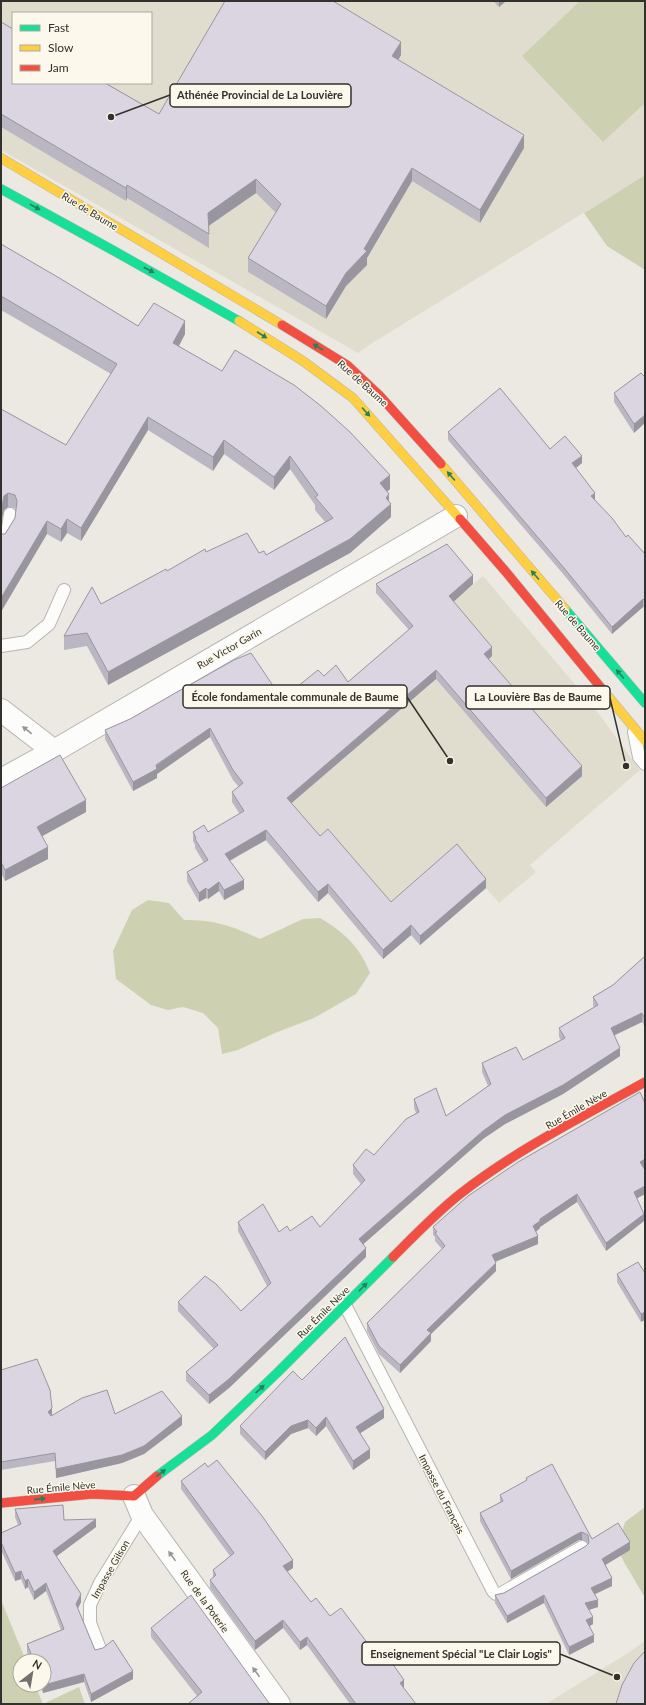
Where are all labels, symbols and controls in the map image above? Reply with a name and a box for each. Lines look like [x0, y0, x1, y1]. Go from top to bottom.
legend [12, 12, 152, 84]
text: Fast [48, 20, 70, 35]
text: Slow [48, 40, 74, 55]
text: Jam [48, 60, 69, 75]
callout: Athénée Provincial de La Louvière [170, 84, 351, 107]
text: Athénée Provincial de La Louvière [176, 88, 343, 101]
street label: Rue de Baume [60, 190, 120, 232]
one-way arrow [29, 204, 41, 211]
one-way arrow [143, 267, 155, 273]
one-way arrow [256, 331, 267, 339]
one-way arrow [313, 343, 323, 351]
street label: Rue de Baume [335, 357, 391, 409]
one-way arrow [361, 407, 370, 416]
one-way arrow [446, 471, 456, 481]
one-way arrow [530, 570, 539, 581]
street label: Rue de Baume [553, 597, 603, 653]
street label: Rue Victor Garin [195, 625, 263, 671]
one-way arrow [615, 668, 624, 679]
callout: École fondamentale communale de Baume [183, 685, 407, 708]
callout: La Louvière Bas de Baume [466, 686, 610, 709]
text: École fondamentale communale de Baume [191, 690, 399, 703]
text: La Louvière Bas de Baume [474, 690, 602, 703]
one-way arrow [22, 726, 33, 735]
street label: Rue Émile Nève [543, 1087, 609, 1131]
street label: Rue Émile Nève [294, 1283, 352, 1341]
one-way arrow [358, 1283, 367, 1292]
one-way arrow [255, 1384, 265, 1394]
street label: Impasse du Français [417, 1452, 467, 1536]
one-way arrow [156, 1469, 166, 1477]
street label: Rue Émile Nève [26, 1478, 96, 1496]
one-way arrow [34, 1496, 46, 1503]
street label: Impasse Gilson [88, 1538, 132, 1600]
one-way arrow [168, 1551, 176, 1561]
street label: Rue de la Poterie [178, 1567, 232, 1635]
callout: Enseignement Spécial "Le Clair Logis" [362, 1642, 560, 1665]
text: Enseignement Spécial "Le Clair Logis" [370, 1647, 552, 1660]
north arrow [12, 1653, 52, 1693]
text: N [30, 1656, 44, 1672]
one-way arrow [252, 1667, 261, 1678]

